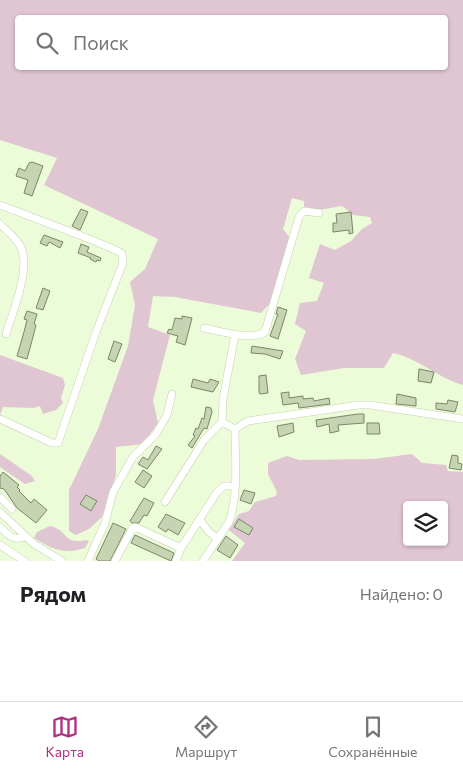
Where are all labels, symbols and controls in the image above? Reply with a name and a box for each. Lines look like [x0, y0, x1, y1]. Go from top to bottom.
search box [15, 15, 448, 70]
icon: search [33, 29, 61, 57]
text: Поиск [73, 31, 129, 54]
map controls [403, 501, 448, 546]
button: layers [403, 501, 448, 546]
text: Рядом [20, 581, 86, 606]
text: Найдено: 0 [360, 584, 443, 603]
tab: Карта [45, 713, 84, 760]
tab: Маршрут [175, 713, 237, 760]
tab: Сохранённые [328, 713, 418, 760]

